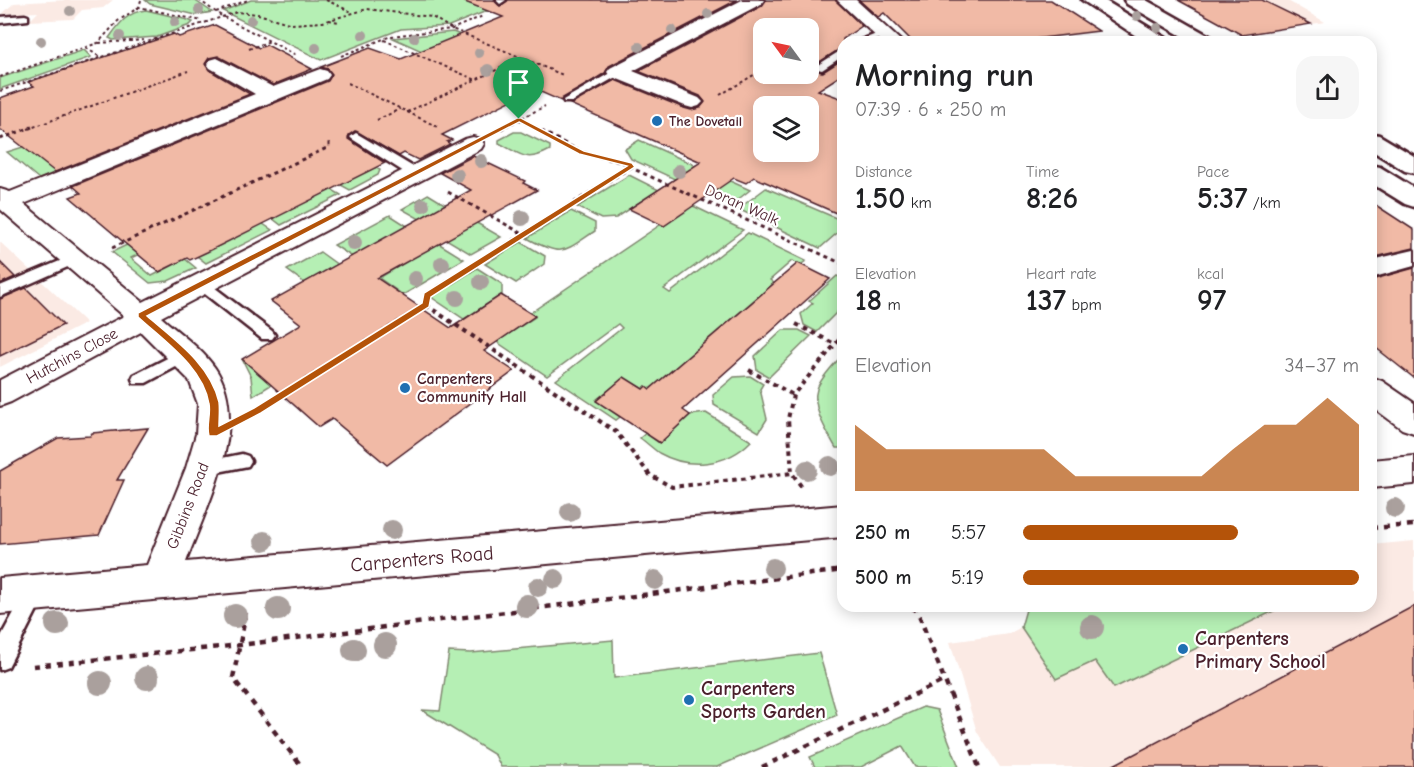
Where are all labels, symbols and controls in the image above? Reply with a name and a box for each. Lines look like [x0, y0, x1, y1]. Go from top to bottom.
north arrow [753, 18, 819, 84]
map controls [753, 18, 819, 162]
text: Morning run [855, 56, 1034, 94]
button: share [1296, 56, 1359, 119]
pin [493, 57, 544, 119]
icon: arrive [502, 66, 535, 99]
button: layers [753, 96, 819, 162]
text: 07:39 · 6 × 250 m [855, 98, 1006, 121]
place label: The Dovetail [669, 113, 742, 130]
marker: The Dovetail [650, 114, 664, 128]
text: Distance [855, 163, 912, 181]
text: Time [1026, 163, 1059, 181]
text: Pace [1197, 163, 1229, 181]
street label: Doran Walk [702, 181, 782, 229]
text: 1.50 [855, 181, 905, 216]
text: 8:26 [1026, 181, 1078, 216]
text: 5:37 [1197, 181, 1247, 216]
text: km [905, 194, 932, 212]
text: /km [1247, 194, 1281, 212]
text: Elevation [855, 265, 916, 283]
text: Heart rate [1026, 265, 1097, 283]
text: kcal [1197, 265, 1224, 283]
text: 18 [855, 283, 882, 318]
text: 137 [1026, 283, 1066, 318]
text: 97 [1197, 283, 1226, 318]
text: m [882, 296, 901, 314]
text: bpm [1066, 296, 1102, 314]
street label: Hutchins Close [23, 324, 121, 388]
text: Elevation [855, 354, 932, 377]
text: 34–37 m [1284, 354, 1359, 377]
place label: Carpenters Community Hall [417, 370, 527, 406]
marker: Carpenters Community Hall [398, 381, 412, 395]
street label: Gibbins Road [163, 460, 213, 552]
text: 250 m [855, 521, 910, 544]
text: 5:57 [951, 521, 986, 544]
street label: Carpenters Road [350, 541, 494, 577]
text: 500 m [855, 566, 912, 589]
text: 5:19 [951, 566, 984, 589]
place label: Carpenters Primary School [1195, 627, 1326, 673]
marker: Carpenters Primary School [1176, 642, 1190, 656]
place label: Carpenters Sports Garden [701, 677, 826, 723]
marker: Carpenters Sports Garden [682, 693, 696, 707]

